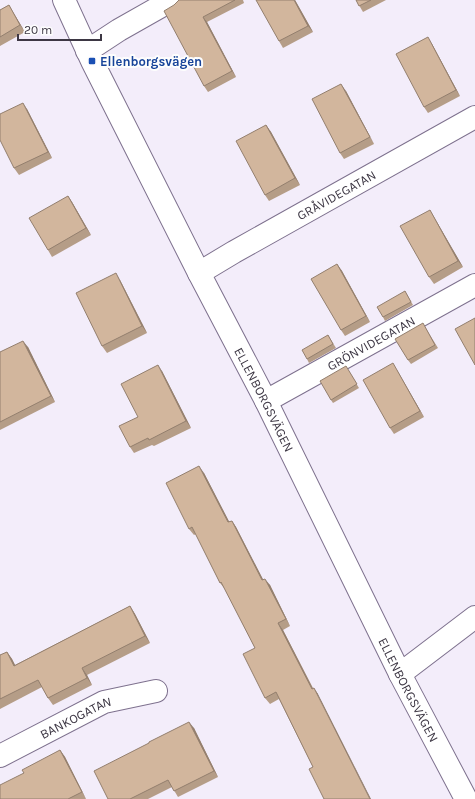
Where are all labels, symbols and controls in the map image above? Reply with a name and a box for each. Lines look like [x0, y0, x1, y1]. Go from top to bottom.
scale bar [18, 16, 101, 42]
text: 20 m [24, 23, 52, 37]
place label: Ellenborgsvägen [100, 54, 202, 69]
marker: Ellenborgsvägen [87, 56, 97, 66]
street label: GRÅVIDEGATAN [294, 167, 378, 223]
street label: GRÖNVIDEGATAN [324, 312, 417, 373]
street label: ELLENBORGSVÄGEN [232, 345, 297, 454]
street label: ELLENBORGSVÄGEN [376, 635, 442, 744]
street label: BANKOGATAN [37, 693, 112, 742]

